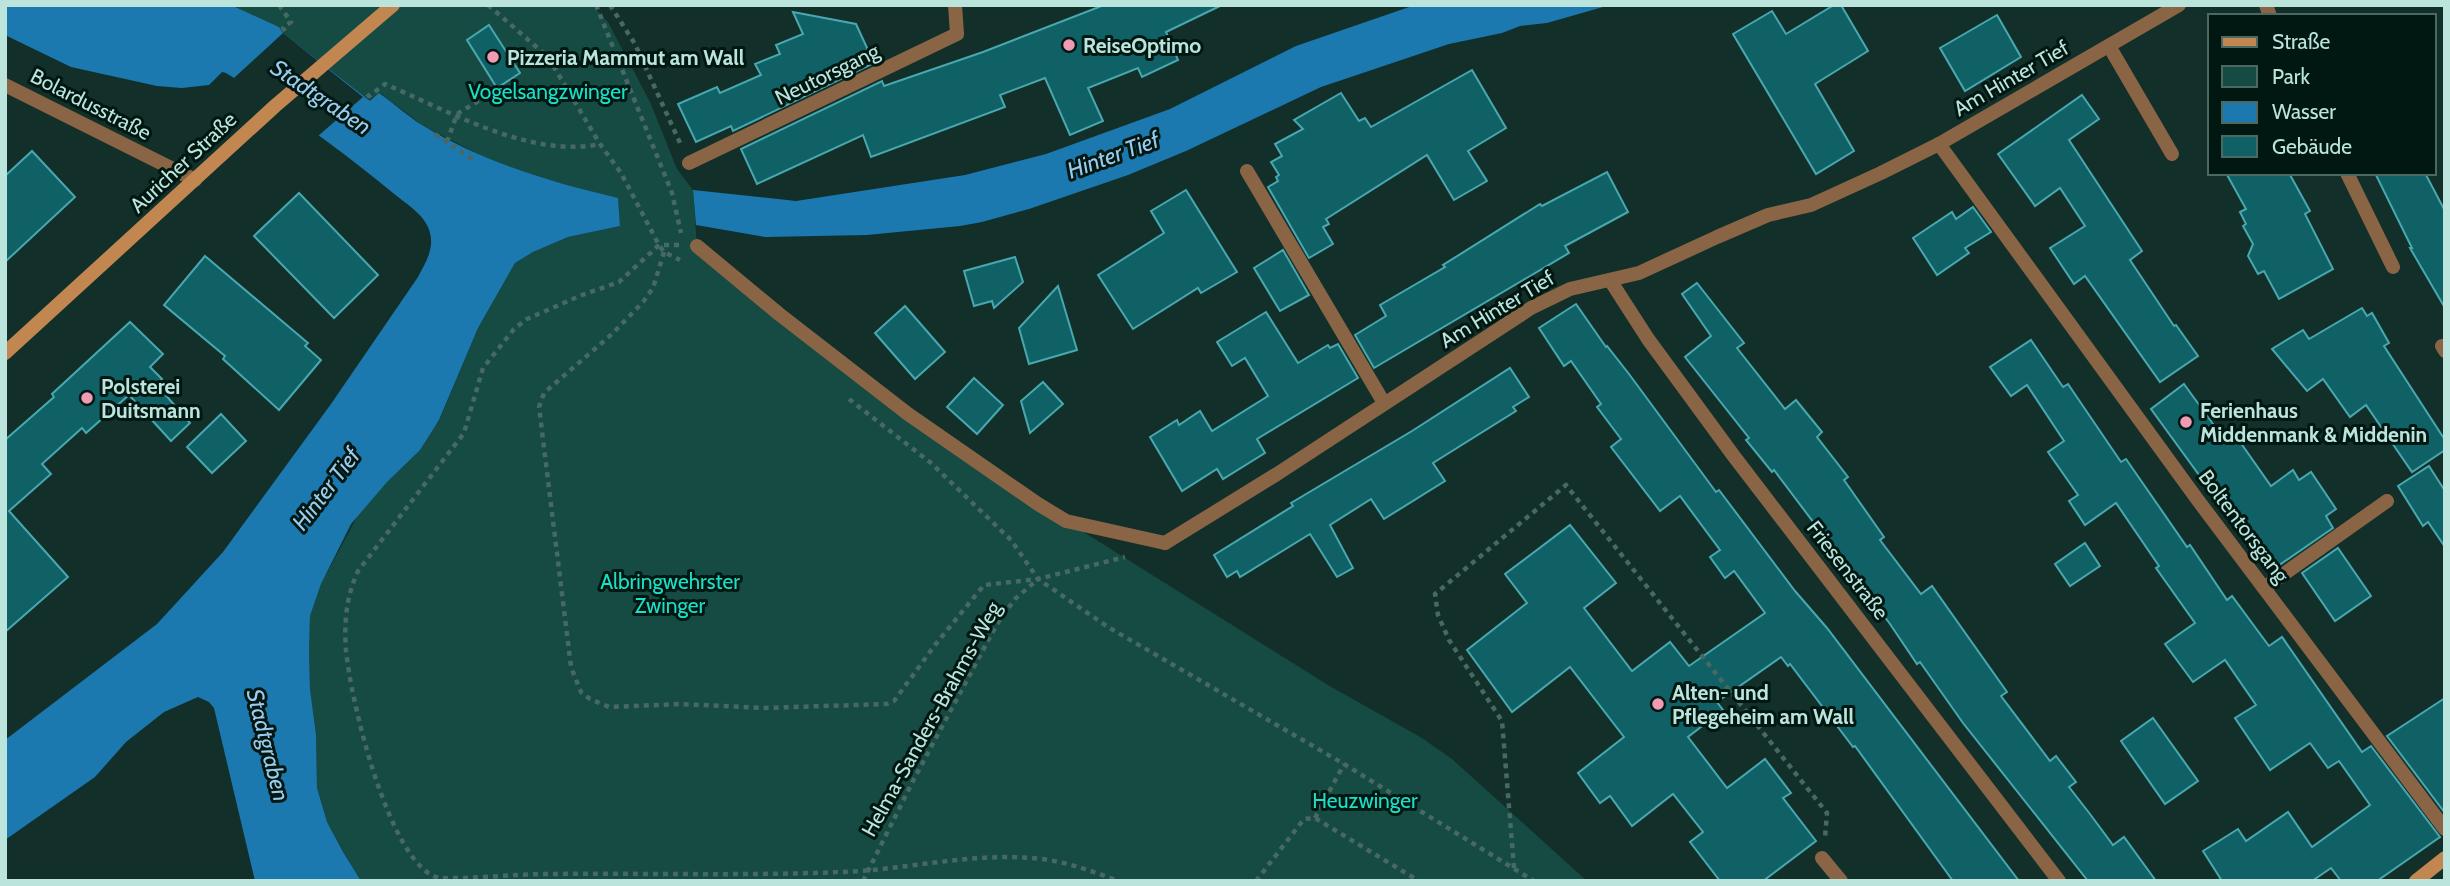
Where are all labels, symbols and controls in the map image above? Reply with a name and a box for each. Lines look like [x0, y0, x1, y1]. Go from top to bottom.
legend [2208, 14, 2436, 175]
text: Straße [2272, 29, 2331, 54]
place label: ReiseOptimo [1083, 33, 1201, 58]
street label: Am Hinter Tief [1949, 35, 2073, 121]
marker: ReiseOptimo [1061, 37, 1077, 53]
street label: Neutorsgang [771, 38, 884, 110]
place label: Pizzeria Mammut am Wall [507, 45, 745, 70]
marker: Pizzeria Mammut am Wall [485, 49, 501, 65]
water label: Stadtgraben [266, 53, 376, 141]
street label: Bolardusstraße [27, 63, 156, 145]
text: Park [2272, 64, 2310, 89]
park label: Vogelsangzwinger [468, 79, 628, 104]
text: Wasser [2272, 99, 2336, 124]
street label: Auricher Straße [125, 106, 241, 218]
water label: Hinter Tief [1063, 125, 1165, 185]
text: Gebäude [2272, 134, 2352, 159]
street label: Am Hinter Tief [1435, 265, 1559, 353]
place label: Polsterei Duitsmann [101, 374, 201, 423]
marker: Polsterei Duitsmann [79, 390, 95, 406]
place label: Ferienhaus Middenmank & Middenin [2200, 398, 2427, 447]
marker: Ferienhaus Middenmank & Middenin [2178, 414, 2194, 430]
water label: Hinter Tief [286, 441, 367, 536]
street label: Boltentorsgang [2193, 465, 2295, 588]
street label: Friesenstraße [1802, 516, 1894, 624]
park label: Albringwehrster Zwinger [600, 569, 740, 618]
street label: Helma-Sanders-Brahms-Weg [856, 597, 1006, 841]
place label: Alten- und Pflegeheim am Wall [1672, 680, 1854, 729]
water label: Stadtgraben [241, 686, 295, 804]
marker: Alten- und Pflegeheim am Wall [1650, 696, 1666, 712]
park label: Heuzwinger [1312, 788, 1418, 813]

